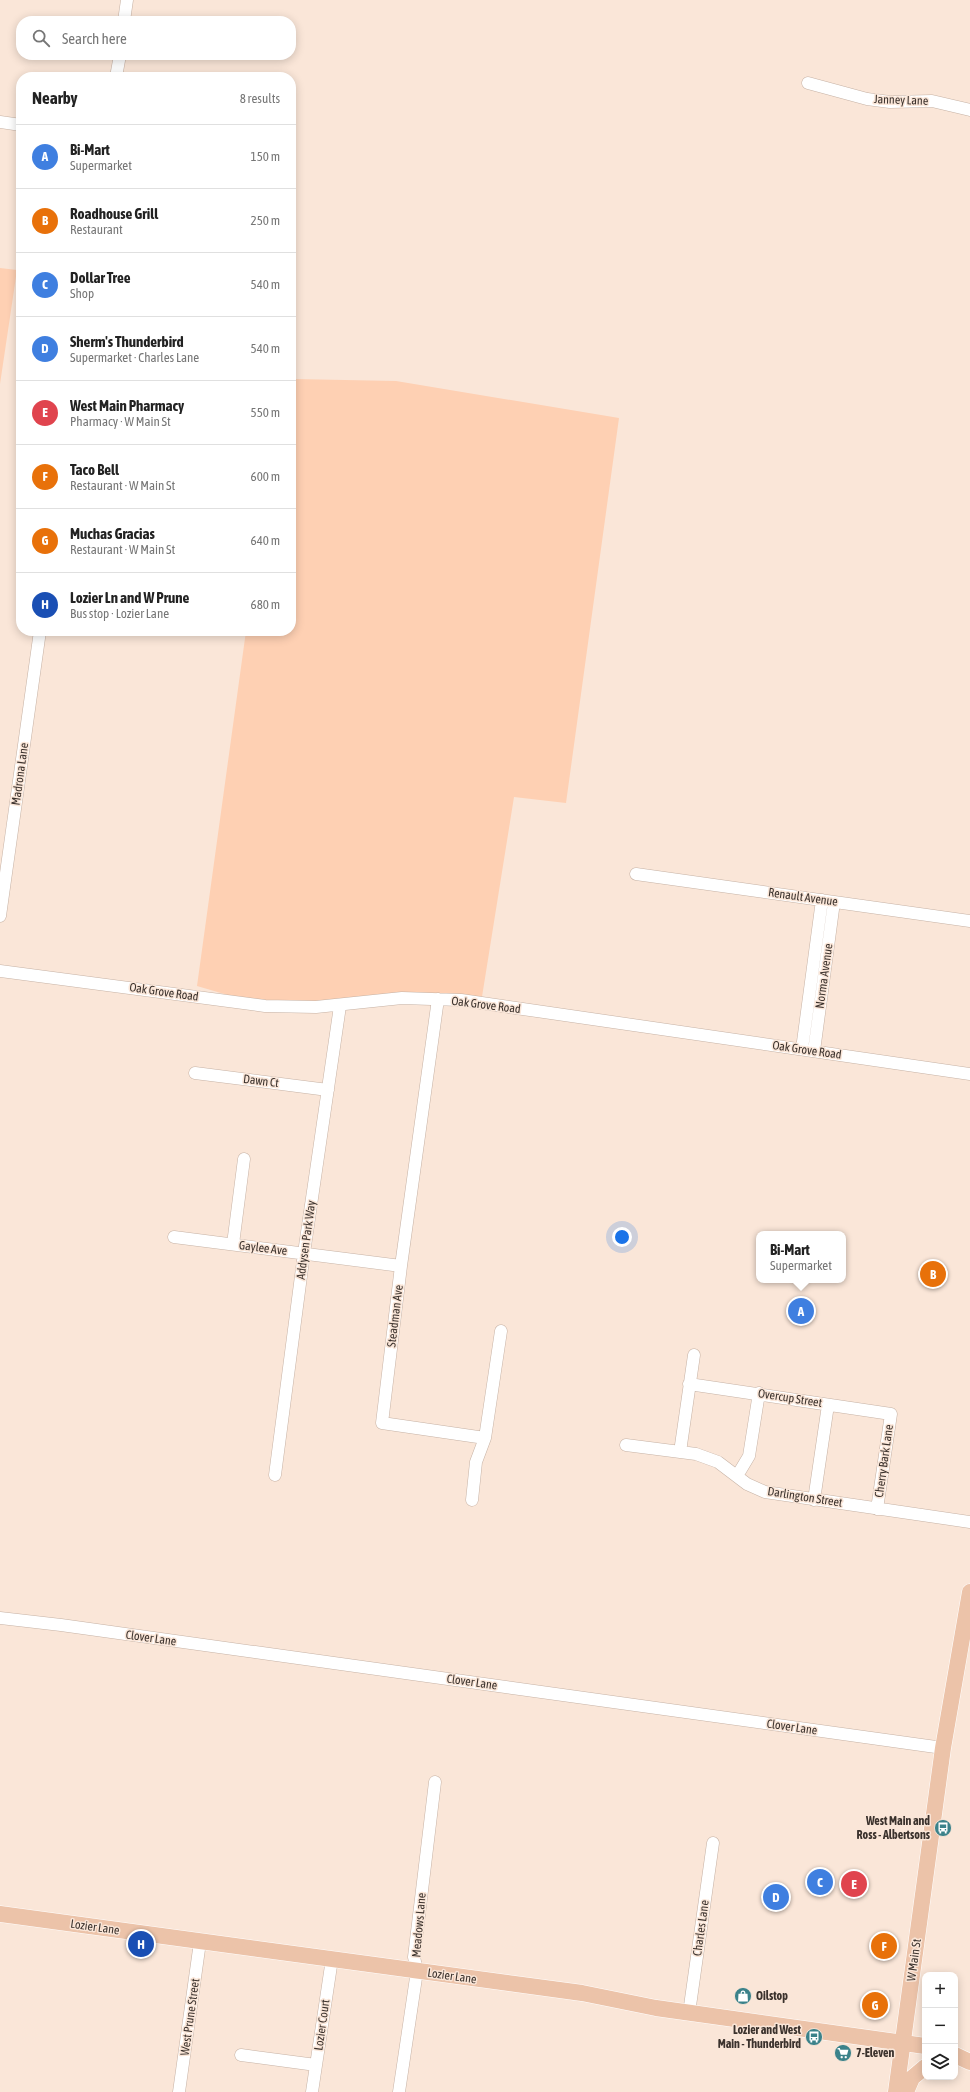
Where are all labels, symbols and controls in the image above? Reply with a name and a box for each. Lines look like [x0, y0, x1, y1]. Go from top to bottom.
search box [16, 16, 296, 60]
icon: search [30, 27, 52, 49]
text: Search here [62, 30, 127, 47]
text: Nearby [32, 88, 78, 108]
text: 8 results [240, 91, 280, 106]
street label: Janney Lane [874, 92, 928, 108]
text: Bi-Mart [70, 141, 110, 158]
text: A [42, 149, 48, 164]
text: 150 m [251, 149, 280, 164]
text: Supermarket [70, 158, 132, 173]
text: Roadhouse Grill [70, 205, 158, 222]
text: B [42, 213, 48, 228]
text: 250 m [251, 213, 280, 228]
text: Restaurant [70, 222, 123, 237]
text: Dollar Tree [70, 269, 131, 286]
text: C [42, 277, 48, 292]
text: 540 m [251, 277, 280, 292]
text: Shop [70, 286, 94, 301]
text: Sherm's Thunderbird [70, 333, 184, 350]
text: D [41, 341, 49, 356]
text: 540 m [251, 341, 280, 356]
text: Supermarket · Charles Lane [70, 350, 199, 365]
text: West Main Pharmacy [70, 397, 184, 414]
text: E [42, 405, 48, 420]
text: 550 m [251, 405, 280, 420]
text: Pharmacy · W Main St [70, 414, 171, 429]
text: Taco Bell [70, 461, 119, 478]
text: F [42, 469, 48, 484]
text: 600 m [251, 469, 280, 484]
text: Restaurant · W Main St [70, 478, 175, 493]
text: Muchas Gracias [70, 525, 155, 542]
text: G [42, 533, 48, 548]
text: 640 m [251, 533, 280, 548]
text: Restaurant · W Main St [70, 542, 175, 557]
text: Lozier Ln and W Prune [70, 589, 189, 606]
text: H [41, 597, 49, 612]
text: 680 m [251, 597, 280, 612]
text: Bus stop · Lozier Lane [70, 606, 169, 621]
street label: Madrona Lane [9, 742, 31, 806]
street label: Renault Avenue [767, 885, 839, 909]
street label: Norma Avenue [813, 943, 835, 1009]
street label: Oak Grove Road [128, 980, 200, 1004]
street label: Oak Grove Road [451, 994, 521, 1016]
street label: Oak Grove Road [771, 1038, 843, 1062]
street label: Dawn Ct [242, 1072, 280, 1090]
street label: Addysen Park Way [294, 1199, 318, 1281]
your location [612, 1227, 632, 1247]
popup [756, 1231, 846, 1283]
street label: Gaylee Ave [238, 1238, 288, 1258]
text: Bi-Mart [770, 1241, 810, 1258]
text: Supermarket [770, 1258, 832, 1273]
pin: B [920, 1259, 946, 1289]
street label: Steadman Ave [384, 1284, 406, 1348]
pin: A [788, 1296, 814, 1326]
street label: Overcup Street [757, 1386, 824, 1410]
street label: Cherry Bark Lane [872, 1424, 896, 1498]
street label: Darlington Street [767, 1484, 844, 1510]
street label: Clover Lane [125, 1628, 177, 1648]
street label: Clover Lane [446, 1672, 498, 1692]
street label: Clover Lane [766, 1717, 818, 1737]
place label: West Main and Ross - Albertsons [857, 1814, 931, 1842]
bus stop icon: West Main and Ross - Albertsons [933, 1818, 953, 1838]
pin: C [807, 1867, 833, 1897]
pin: E [841, 1869, 867, 1899]
pin: D [763, 1882, 789, 1912]
street label: Meadows Lane [409, 1892, 429, 1958]
street label: Charles Lane [690, 1899, 712, 1957]
street label: Lozier Lane [70, 1917, 120, 1937]
pin: H [128, 1929, 154, 1959]
pin: F [871, 1931, 897, 1961]
street label: W Main St [904, 1937, 924, 1982]
street label: Lozier Lane [427, 1966, 477, 1986]
map controls [922, 1972, 958, 2080]
button: + [922, 1972, 958, 2008]
street label: West Prune Street [178, 1977, 202, 2056]
shop icon: Oilstop [733, 1986, 753, 2006]
place label: Oilstop [756, 1989, 788, 2003]
pin: G [862, 1990, 888, 2020]
street label: Lozier Court [311, 1998, 333, 2052]
button: − [922, 2008, 958, 2044]
place label: Lozier and West Main - Thunderbird [718, 2023, 802, 2051]
bus stop icon: Lozier and West Main - Thunderbird [804, 2027, 824, 2047]
supermarket icon: 7-Eleven [833, 2043, 853, 2063]
button: layers [922, 2044, 958, 2080]
place label: 7-Eleven [856, 2046, 894, 2060]

